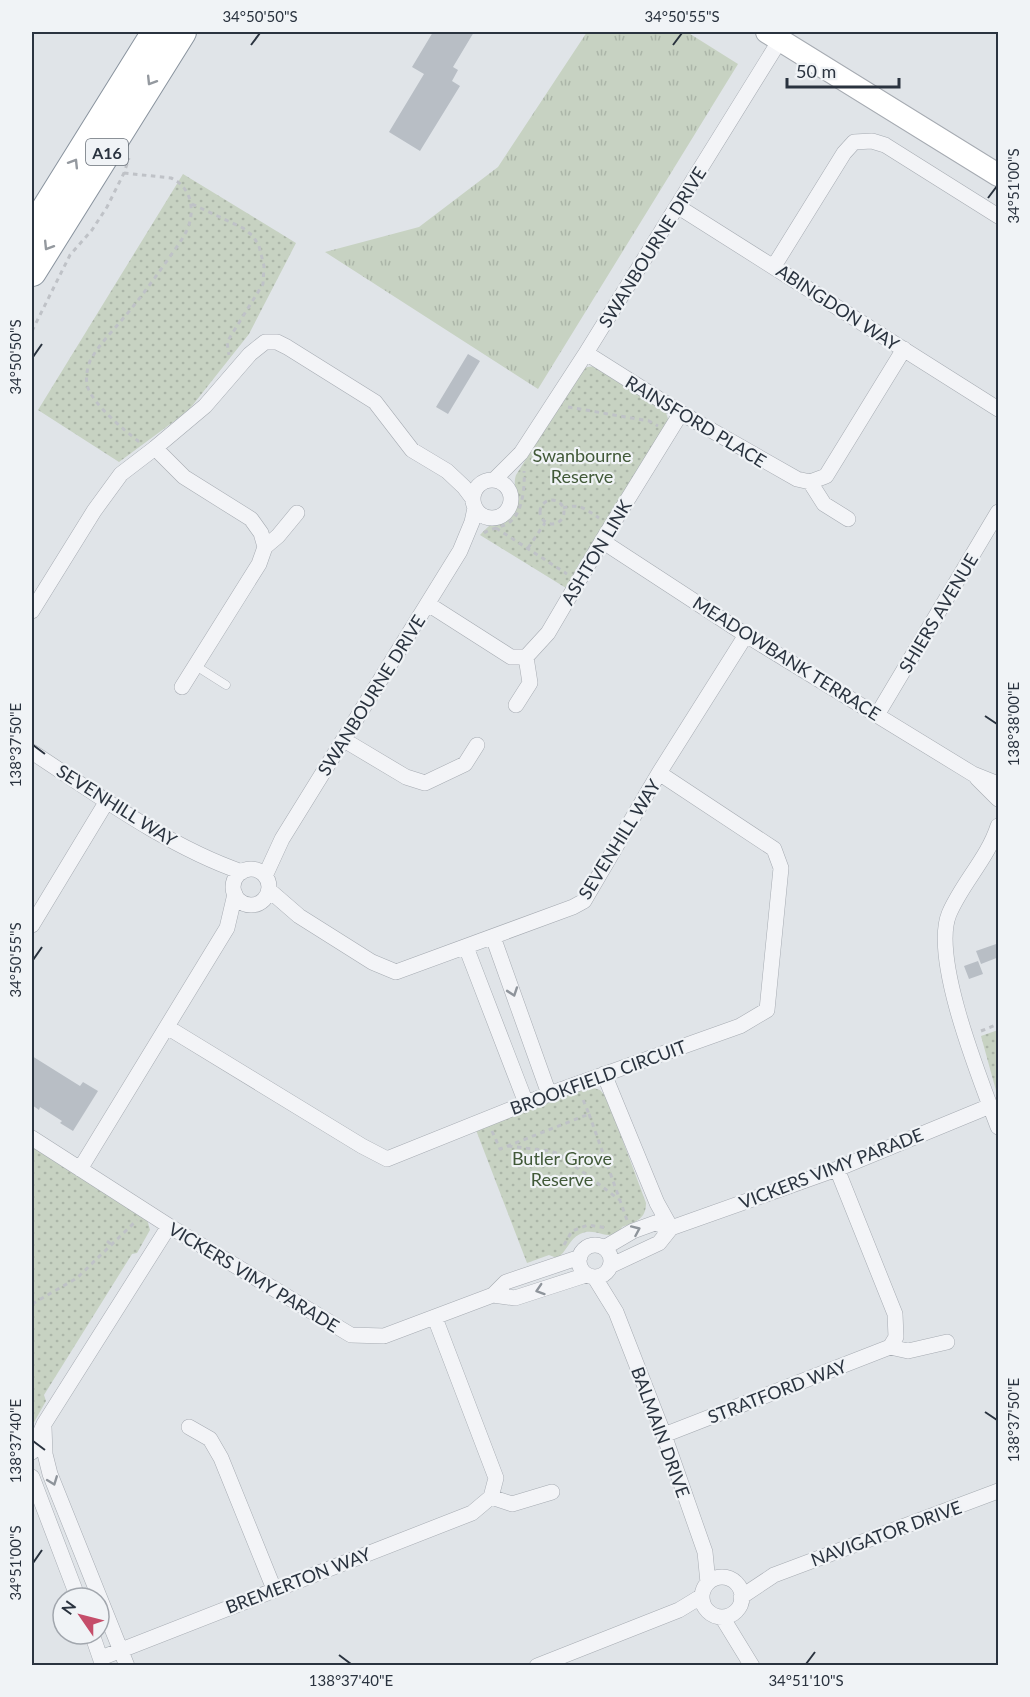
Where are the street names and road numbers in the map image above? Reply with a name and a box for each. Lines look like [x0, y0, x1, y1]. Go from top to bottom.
road number: A16 [86, 139, 128, 165]
street label: SWANBOURNE DRIVE [594, 163, 710, 331]
street label: ABINGDON WAY [772, 259, 904, 355]
street label: RAINSFORD PLACE [622, 370, 770, 472]
street label: ASHTON LINK [556, 496, 636, 608]
street label: SHIERS AVENUE [894, 549, 982, 677]
street label: MEADOWBANK TERRACE [689, 591, 885, 725]
street label: SWANBOURNE DRIVE [313, 611, 429, 779]
street label: SEVENHILL WAY [53, 759, 182, 851]
street label: SEVENHILL WAY [573, 774, 665, 903]
street label: BROOKFIELD CIRCUIT [507, 1035, 689, 1119]
street label: VICKERS VIMY PARADE [736, 1123, 926, 1213]
street label: VICKERS VIMY PARADE [165, 1217, 343, 1337]
street label: STRATFORD WAY [704, 1354, 850, 1428]
street label: BALMAIN DRIVE [627, 1364, 695, 1500]
street label: NAVIGATOR DRIVE [807, 1495, 965, 1571]
street label: BREMERTON WAY [222, 1542, 374, 1618]

